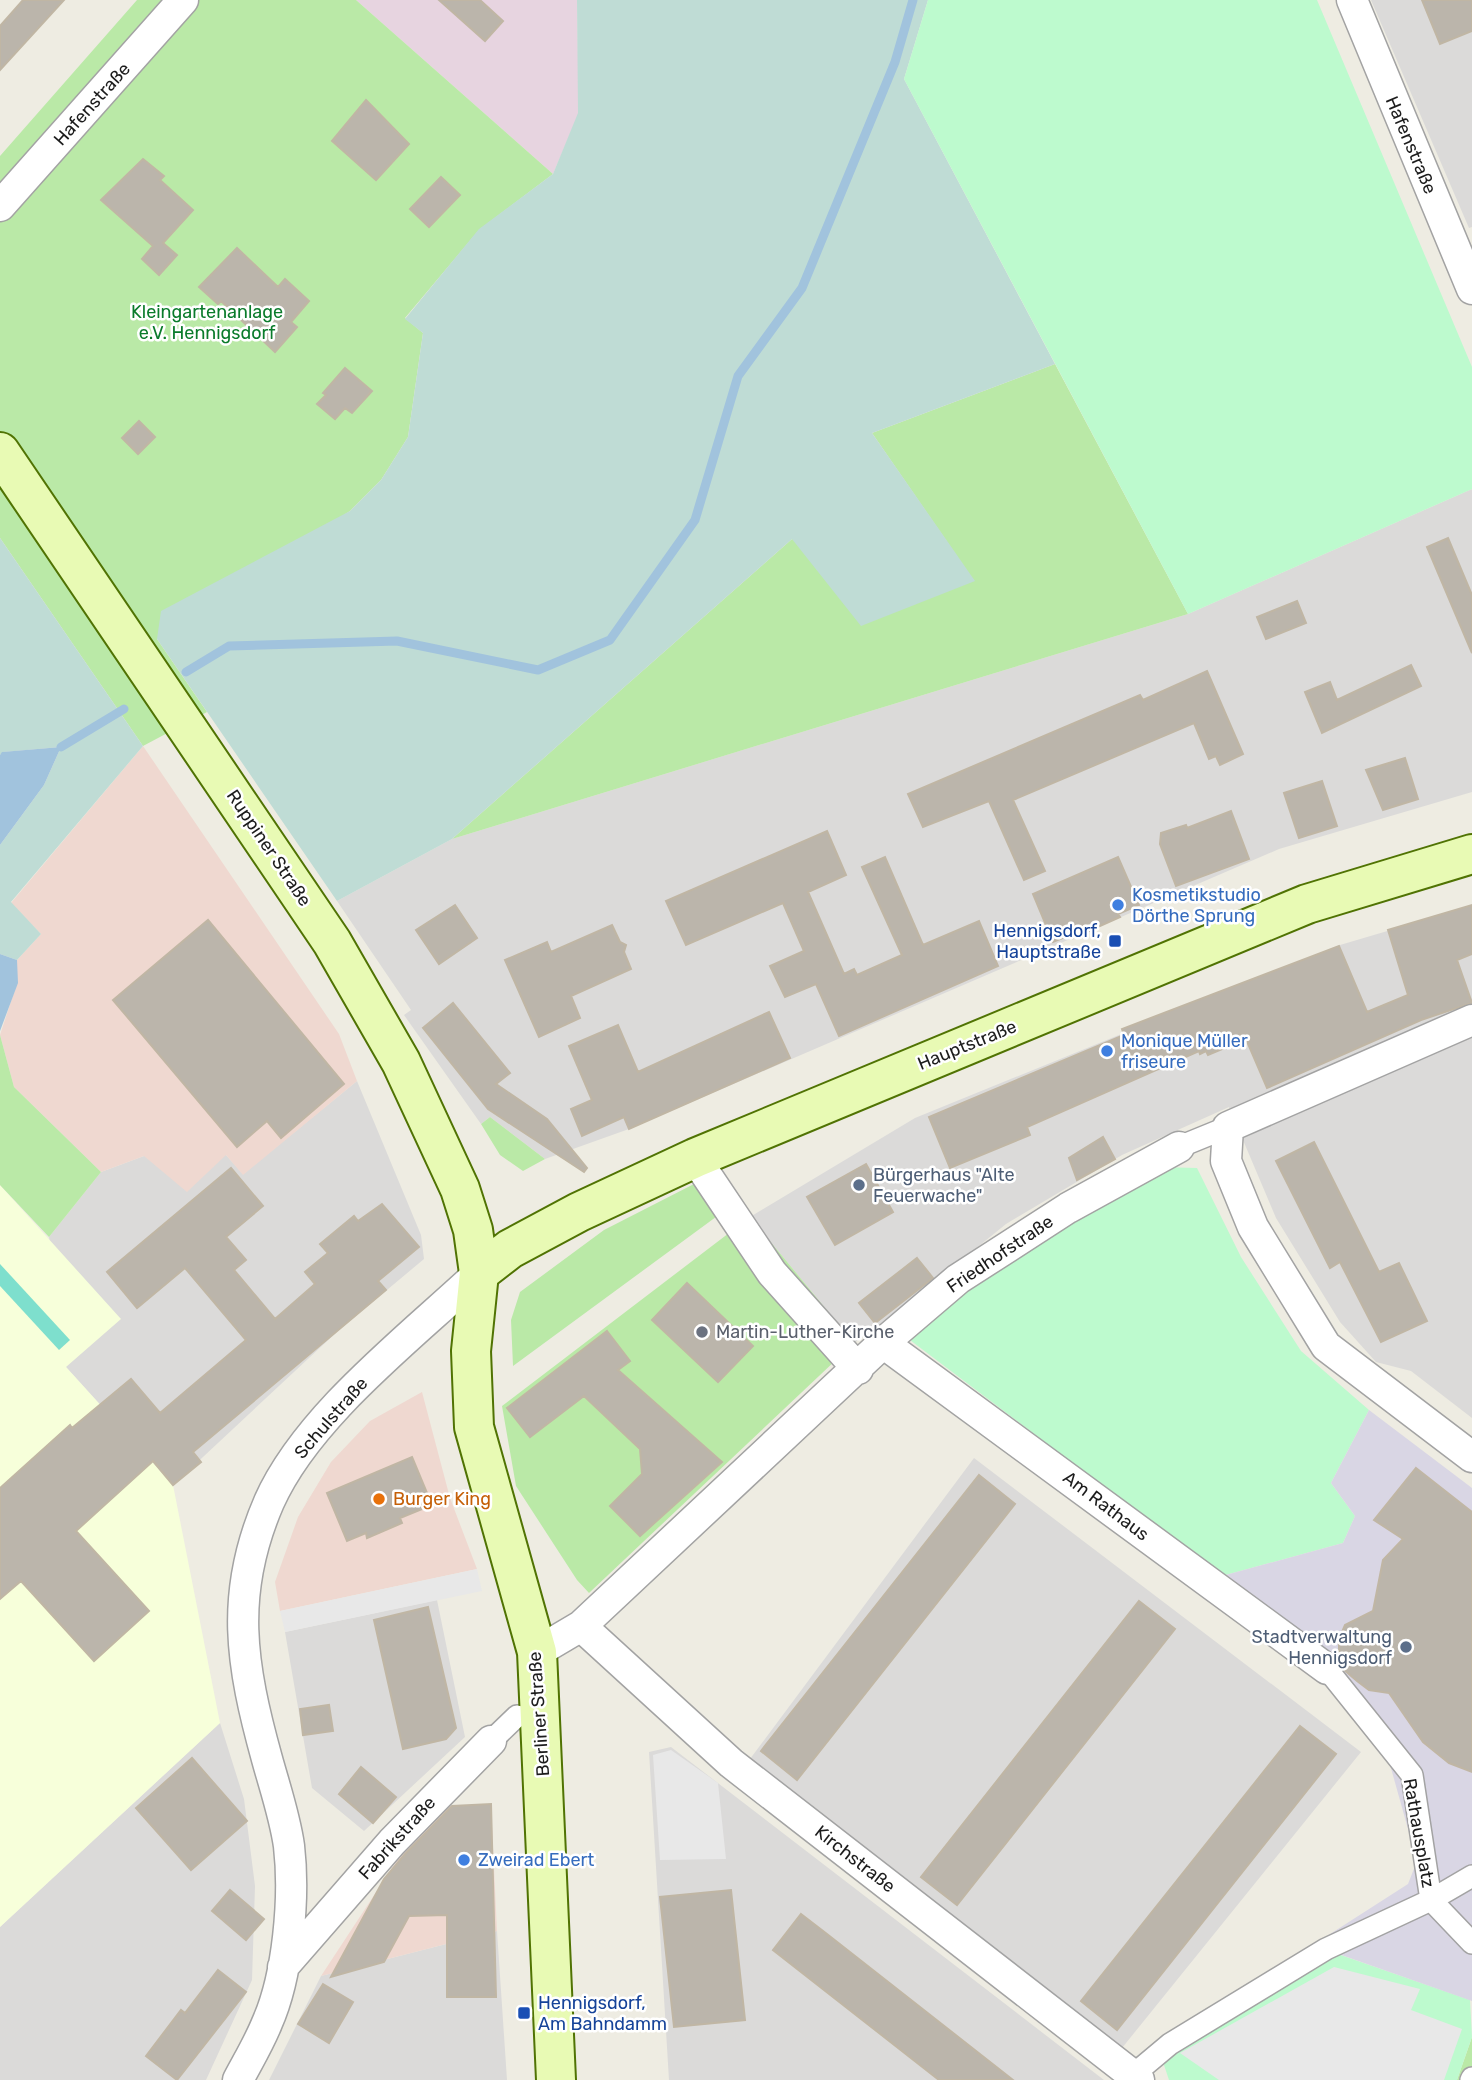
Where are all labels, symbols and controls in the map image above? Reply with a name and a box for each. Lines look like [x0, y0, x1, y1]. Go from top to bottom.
street label: Hafenstraße [49, 58, 135, 150]
street label: Hafenstraße [1381, 93, 1441, 197]
park label: Kleingartenanlage e.V. Hennigsdorf [131, 301, 283, 344]
street label: Ruppiner Straße [222, 786, 316, 910]
place label: Kosmetikstudio Dörthe Sprung [1132, 884, 1261, 927]
marker: Kosmetikstudio Dörthe Sprung [1110, 897, 1126, 913]
place label: Hennigsdorf, Hauptstraße [993, 920, 1101, 963]
marker: Hennigsdorf, Hauptstraße [1107, 933, 1123, 949]
street label: Hauptstraße [914, 1015, 1020, 1075]
place label: Monique Müller friseure [1121, 1030, 1248, 1073]
marker: Monique Müller friseure [1099, 1043, 1115, 1059]
place label: Bürgerhaus "Alte Feuerwache" [873, 1164, 1015, 1207]
marker: Bürgerhaus "Alte Feuerwache" [851, 1177, 867, 1193]
street label: Friedhofstraße [943, 1210, 1057, 1298]
place label: Martin-Luther-Kirche [716, 1321, 894, 1343]
marker: Martin-Luther-Kirche [694, 1324, 710, 1340]
street label: Schulstraße [290, 1373, 372, 1463]
street label: Am Rathaus [1059, 1466, 1153, 1546]
place label: Burger King [393, 1488, 491, 1510]
marker: Burger King [371, 1491, 387, 1507]
place label: Stadtverwaltung Hennigsdorf [1252, 1626, 1392, 1669]
marker: Stadtverwaltung Hennigsdorf [1398, 1639, 1414, 1655]
street label: Berliner Straße [524, 1651, 554, 1777]
street label: Rathausplatz [1399, 1777, 1439, 1889]
street label: Fabrikstraße [354, 1792, 440, 1884]
street label: Kirchstraße [810, 1821, 900, 1897]
place label: Zweirad Ebert [478, 1849, 594, 1871]
marker: Zweirad Ebert [456, 1852, 472, 1868]
place label: Hennigsdorf, Am Bahndamm [538, 1992, 667, 2035]
marker: Hennigsdorf, Am Bahndamm [516, 2005, 532, 2021]

